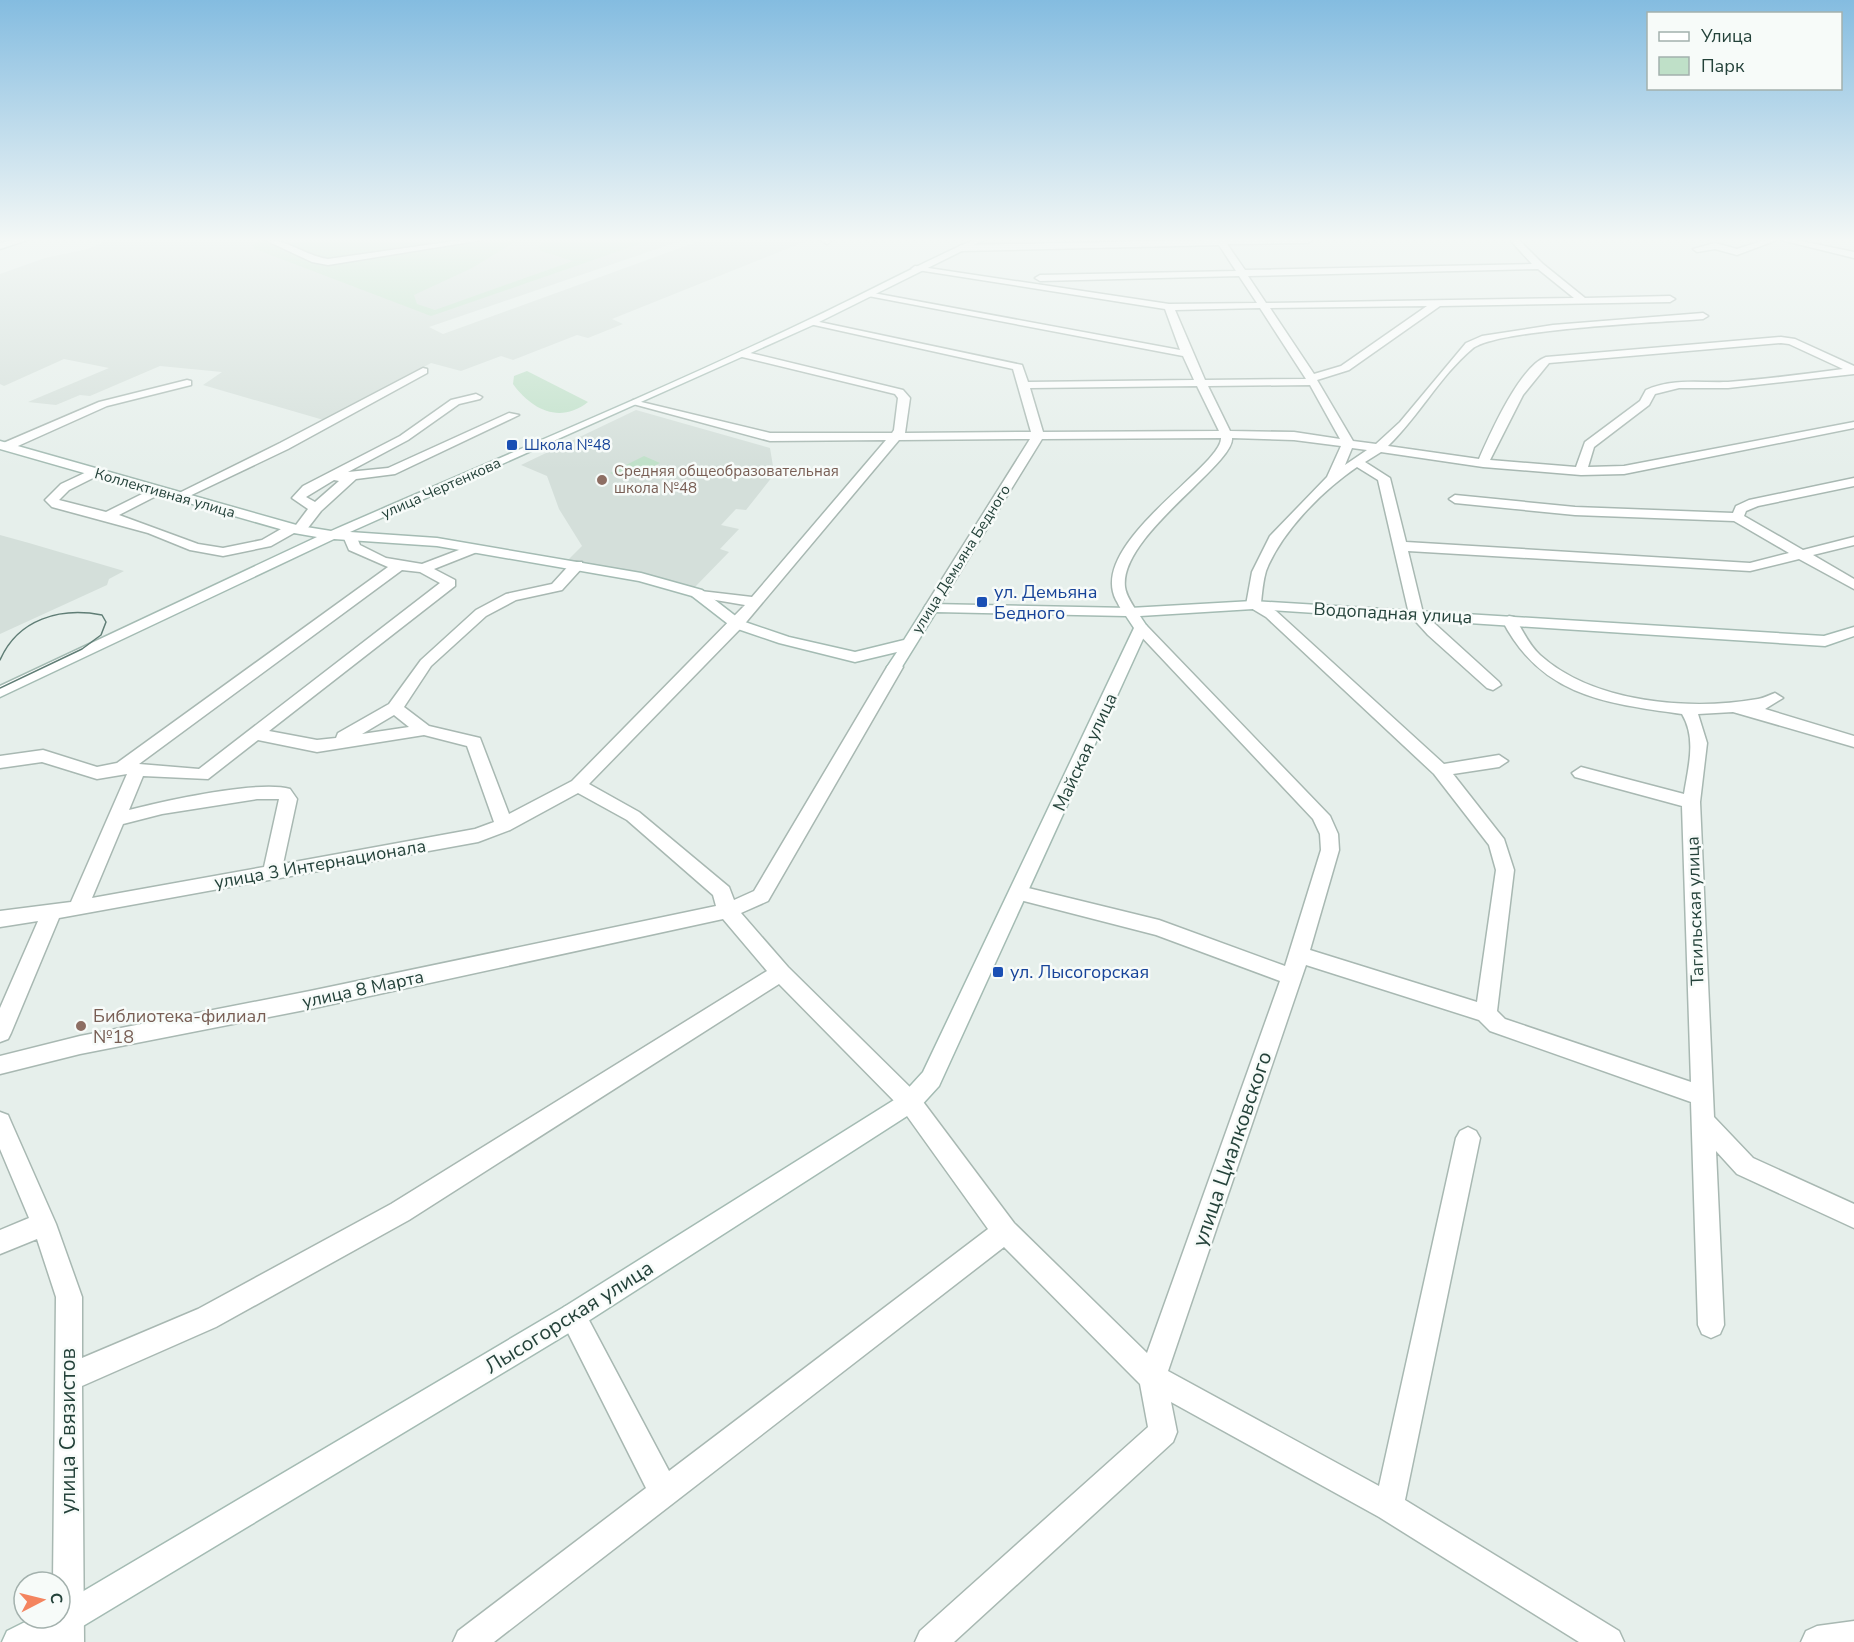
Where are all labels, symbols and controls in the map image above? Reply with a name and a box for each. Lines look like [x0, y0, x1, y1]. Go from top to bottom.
legend [1647, 12, 1842, 90]
text: Улица [1700, 24, 1752, 48]
text: Парк [1701, 54, 1745, 78]
place label: Школа №48 [524, 435, 611, 455]
marker: Школа №48 [505, 438, 519, 452]
street label: улица Чертенкова [378, 453, 504, 523]
place label: Средняя общеобразовательная школа №48 [614, 461, 839, 498]
street label: Коллективная улица [92, 463, 238, 523]
marker: Средняя общеобразовательная школа №48 [595, 473, 609, 487]
street label: улица Демьяна Бедного [907, 481, 1015, 637]
place label: ул. Демьяна Бедного [994, 580, 1097, 625]
marker: ул. Демьяна Бедного [975, 595, 989, 609]
street label: Водопадная улица [1313, 597, 1473, 629]
street label: Майская улица [1047, 689, 1123, 815]
street label: улица 3 Интернационала [212, 834, 428, 894]
street label: Тагильская улица [1680, 836, 1710, 986]
place label: ул. Лысогорская [1010, 960, 1149, 984]
street label: улица 8 Марта [300, 964, 426, 1014]
marker: ул. Лысогорская [991, 965, 1005, 979]
place label: Библиотека-филиал №18 [93, 1004, 267, 1049]
marker: Библиотека-филиал №18 [74, 1019, 88, 1033]
street label: улица Циалковского [1185, 1048, 1279, 1250]
street label: Лысогорская улица [479, 1254, 659, 1380]
street label: улица Связистов [54, 1348, 82, 1514]
north arrow [12, 1570, 72, 1630]
text: С [44, 1592, 67, 1605]

